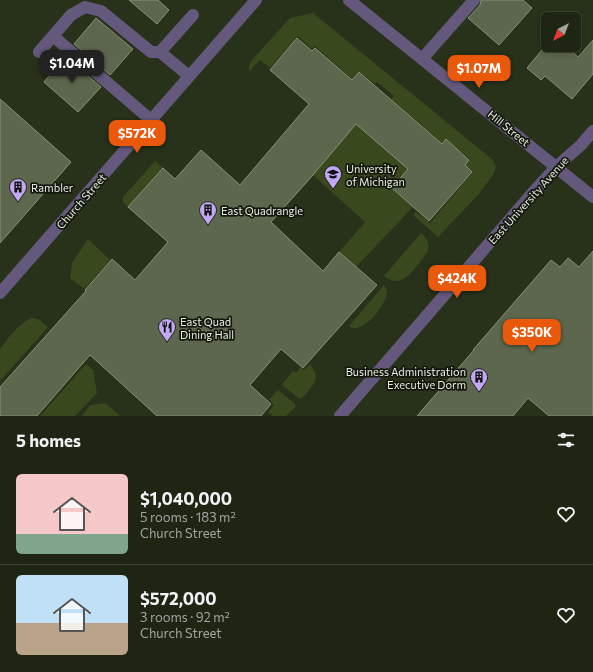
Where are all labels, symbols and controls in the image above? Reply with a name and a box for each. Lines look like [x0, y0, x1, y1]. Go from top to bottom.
north arrow [541, 12, 581, 52]
map controls [541, 12, 581, 52]
pin: $1.04M [39, 50, 105, 84]
text: $1.04M [49, 55, 95, 71]
pin: $1.07M [446, 55, 512, 89]
text: $1.07M [457, 60, 501, 76]
street label: Hill Street [486, 107, 533, 149]
pin: $572K [109, 120, 165, 154]
text: $572K [118, 125, 156, 141]
street label: East University Avenue [485, 153, 571, 246]
place label: University of Michigan [346, 162, 405, 188]
school or university icon: University of Michigan [323, 164, 343, 189]
street label: Church Street [53, 170, 109, 231]
building icon: Rambler [8, 177, 28, 202]
place label: Rambler [31, 181, 74, 194]
building icon: East Quadrangle [198, 200, 218, 225]
place label: East Quadrangle [221, 204, 303, 217]
pin: $424K [429, 265, 485, 299]
text: $424K [437, 270, 477, 286]
place label: East Quad Dining Hall [180, 315, 234, 341]
restaurant icon: East Quad Dining Hall [157, 317, 177, 342]
pin: $350K [504, 319, 560, 353]
text: $350K [512, 324, 552, 340]
place label: Business Administration Executive Dorm [346, 365, 466, 391]
building icon: Business Administration Executive Dorm [469, 367, 489, 392]
icon: filters [555, 429, 577, 451]
text: 5 homes [16, 430, 81, 451]
text: $1,040,000 [140, 488, 232, 509]
icon: home [48, 490, 96, 538]
icon: heart [555, 503, 577, 525]
text: 5 rooms · 183 m² [140, 509, 236, 525]
text: Church Street [140, 525, 222, 541]
text: $572,000 [140, 588, 217, 609]
icon: home [48, 591, 96, 639]
icon: heart [555, 604, 577, 626]
text: 3 rooms · 92 m² [140, 609, 230, 625]
text: Church Street [140, 625, 222, 641]

